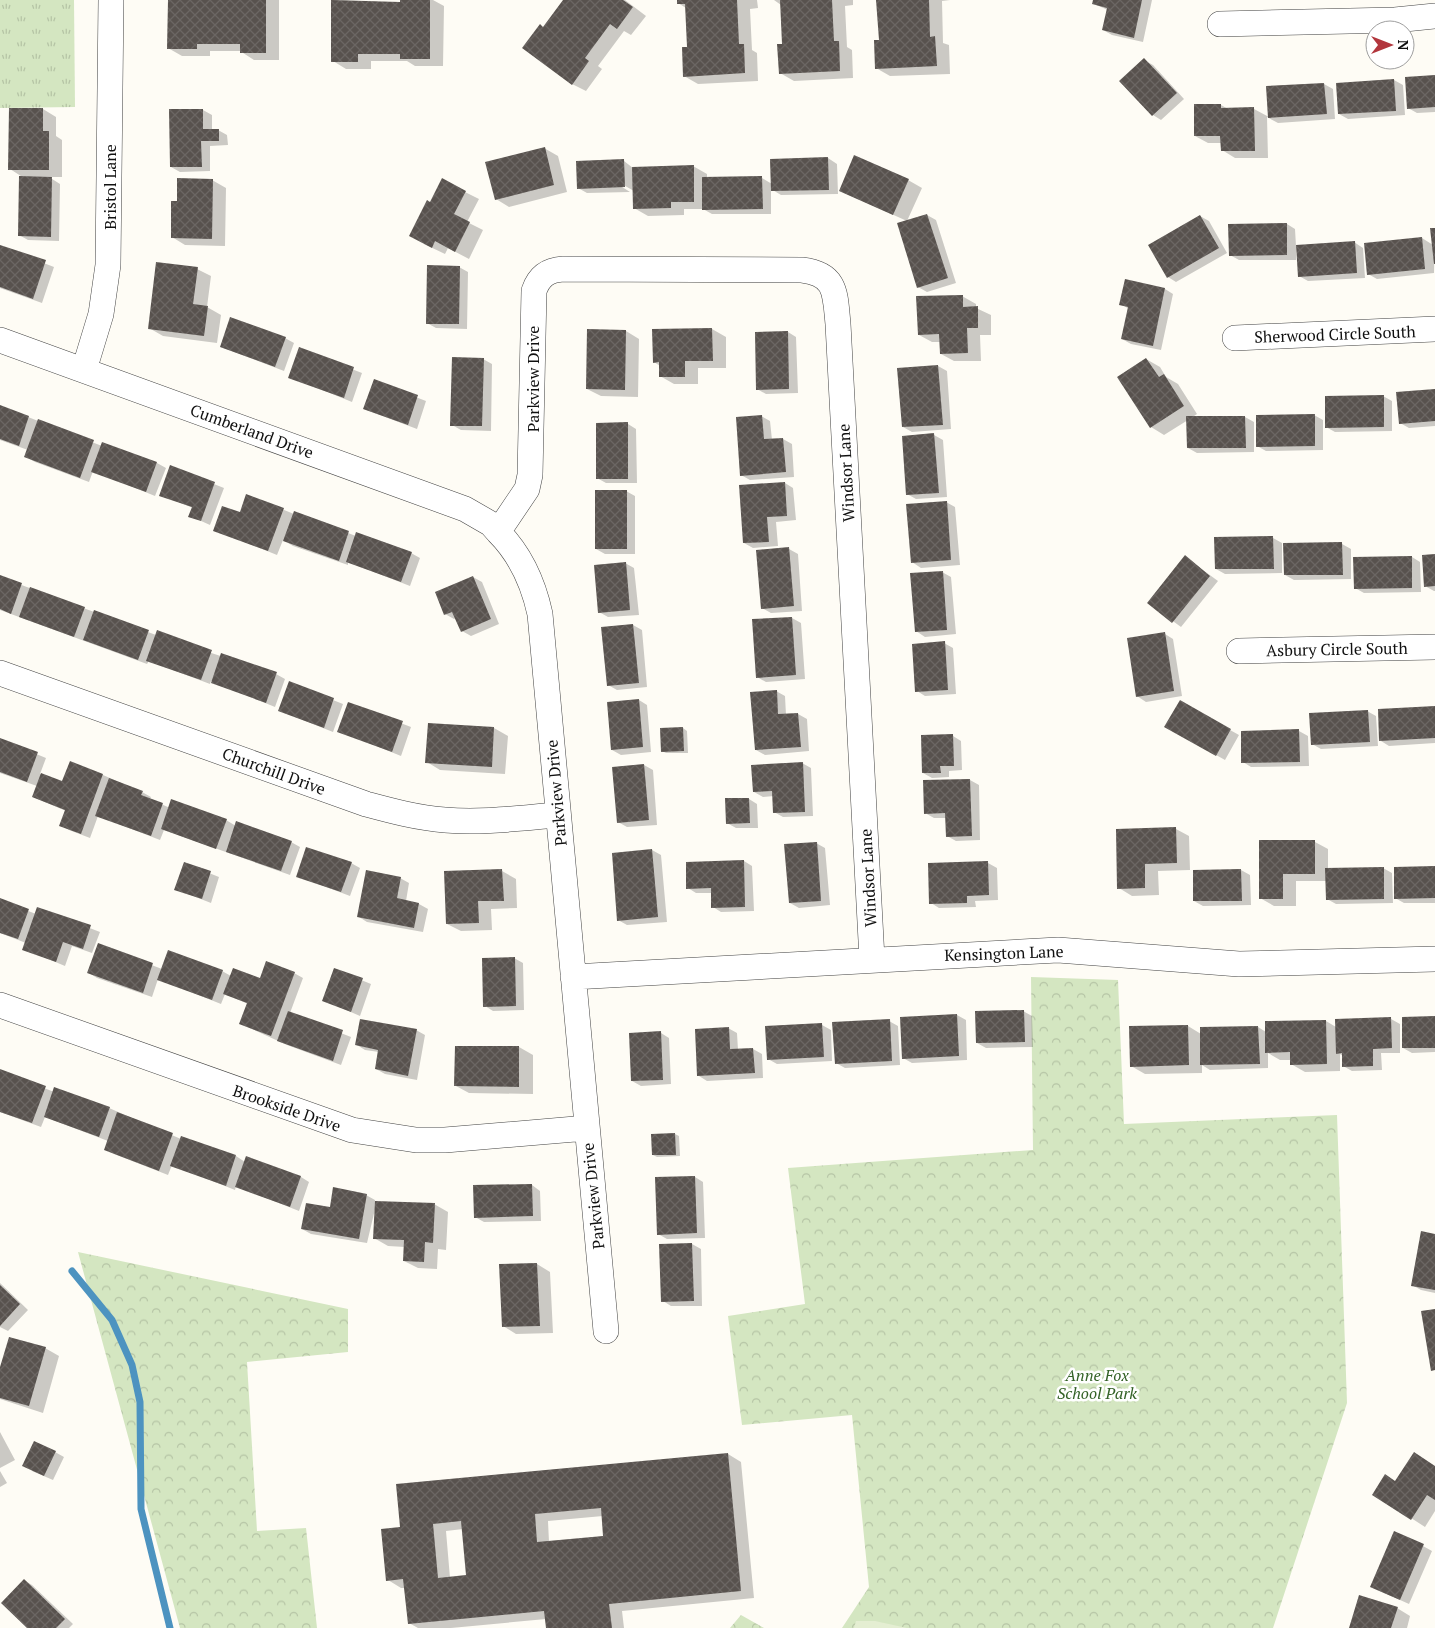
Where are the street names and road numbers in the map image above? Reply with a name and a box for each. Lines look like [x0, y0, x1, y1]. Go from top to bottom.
street label: Bristol Lane [99, 144, 121, 230]
street label: Sherwood Circle South [1254, 320, 1417, 348]
street label: Parkview Drive [522, 326, 544, 432]
street label: Cumberland Drive [187, 399, 317, 463]
street label: Windsor Lane [832, 423, 860, 523]
street label: Asbury Circle South [1266, 637, 1409, 661]
street label: Parkview Drive [540, 739, 572, 847]
street label: Churchill Drive [219, 742, 329, 800]
street label: Windsor Lane [854, 828, 882, 928]
street label: Kensington Lane [944, 940, 1064, 966]
street label: Brookside Drive [230, 1079, 344, 1137]
street label: Parkview Drive [576, 1142, 610, 1250]

